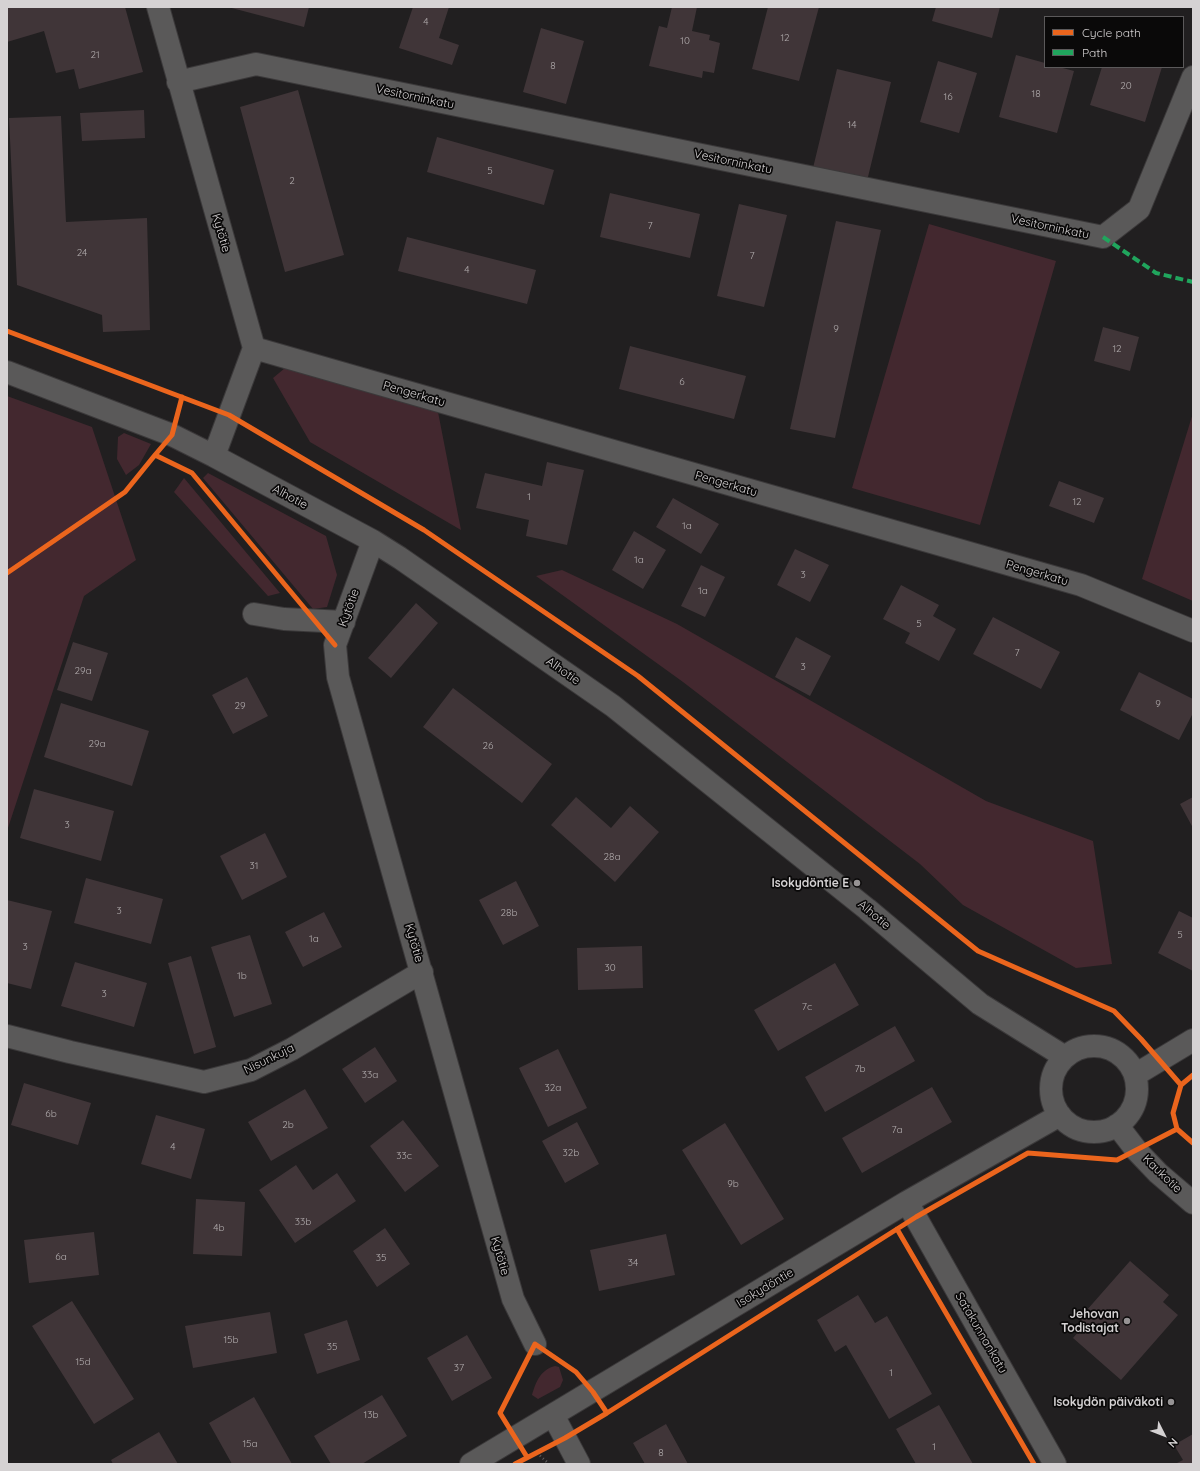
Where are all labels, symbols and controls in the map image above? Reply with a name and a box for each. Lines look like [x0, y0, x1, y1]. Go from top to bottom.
house number: 4 [423, 16, 429, 28]
legend [1044, 16, 1184, 68]
text: Cycle path [1082, 25, 1141, 40]
house number: 12 [780, 32, 790, 44]
house number: 10 [680, 35, 690, 47]
text: Path [1082, 45, 1107, 60]
house number: 21 [90, 49, 100, 61]
house number: 8 [550, 60, 556, 72]
house number: 20 [1120, 80, 1132, 92]
street label: Vesitorninkatu [375, 82, 455, 112]
house number: 18 [1031, 88, 1041, 100]
house number: 16 [943, 91, 953, 103]
house number: 14 [848, 119, 856, 131]
street label: Vesitorninkatu [693, 147, 773, 177]
house number: 5 [487, 165, 493, 177]
house number: 2 [289, 175, 295, 187]
street label: Kytötie [209, 212, 233, 254]
street label: Vesitorninkatu [1010, 212, 1090, 242]
house number: 7 [647, 220, 653, 232]
house number: 24 [77, 247, 87, 259]
house number: 7 [749, 250, 755, 262]
house number: 4 [464, 264, 470, 276]
house number: 9 [833, 323, 839, 335]
house number: 12 [1112, 343, 1122, 355]
house number: 6 [679, 376, 685, 388]
street label: Pengerkatu [381, 378, 447, 410]
street label: Pengerkatu [693, 468, 759, 500]
street label: Alhotie [270, 482, 310, 512]
house number: 1 [527, 491, 531, 503]
house number: 12 [1072, 496, 1082, 508]
house number: 1a [682, 520, 692, 532]
house number: 1a [634, 554, 644, 566]
street label: Pengerkatu [1004, 557, 1070, 589]
house number: 3 [800, 569, 806, 581]
house number: 1a [698, 585, 708, 597]
street label: Kytötie [335, 587, 363, 629]
house number: 5 [916, 618, 922, 630]
house number: 7 [1014, 647, 1020, 659]
street label: Alhotie [543, 654, 583, 688]
house number: 3 [800, 661, 806, 673]
house number: 29a [74, 665, 92, 677]
house number: 9 [1155, 698, 1161, 710]
house number: 29 [234, 700, 246, 712]
house number: 29a [88, 738, 106, 750]
house number: 26 [483, 740, 493, 752]
house number: 3 [64, 819, 70, 831]
house number: 28a [604, 851, 620, 863]
house number: 31 [250, 860, 258, 872]
place label: Isokydöntie E [771, 876, 849, 890]
marker: Isokydöntie E [852, 878, 862, 888]
street label: Alhotie [855, 897, 893, 933]
house number: 3 [116, 905, 122, 917]
house number: 28b [501, 907, 517, 919]
street label: Kytötie [402, 922, 426, 964]
house number: 5 [1177, 929, 1183, 941]
house number: 1a [309, 933, 319, 945]
house number: 3 [22, 941, 28, 953]
house number: 30 [604, 962, 616, 974]
house number: 1b [237, 970, 247, 982]
house number: 3 [101, 988, 107, 1000]
house number: 7c [802, 1001, 812, 1013]
street label: Nisunkuja [241, 1041, 297, 1077]
house number: 7b [854, 1063, 866, 1075]
house number: 33a [362, 1069, 378, 1081]
house number: 32a [545, 1082, 561, 1094]
house number: 6b [45, 1108, 57, 1120]
house number: 2b [282, 1119, 294, 1131]
house number: 7a [891, 1124, 903, 1136]
house number: 4 [170, 1141, 176, 1153]
house number: 32b [563, 1147, 579, 1159]
house number: 33c [396, 1150, 412, 1162]
street label: Kaukotie [1139, 1152, 1185, 1196]
house number: 9b [727, 1178, 739, 1190]
house number: 33b [295, 1216, 311, 1228]
house number: 4b [213, 1222, 225, 1234]
street label: Kytötie [488, 1235, 512, 1277]
house number: 6a [55, 1251, 67, 1263]
house number: 35 [376, 1252, 386, 1264]
house number: 34 [628, 1257, 638, 1269]
street label: Isokydöntie [734, 1265, 796, 1311]
street label: Satakunnankatu [952, 1290, 1010, 1376]
place label: Jehovan Todistajat [1061, 1307, 1119, 1335]
marker: Jehovan Todistajat [1122, 1316, 1132, 1326]
house number: 15b [223, 1334, 239, 1346]
house number: 35 [327, 1341, 337, 1353]
house number: 15d [75, 1356, 91, 1368]
house number: 37 [454, 1362, 464, 1374]
house number: 1 [889, 1367, 893, 1379]
place label: Isokydön päiväkoti [1053, 1395, 1163, 1409]
marker: Isokydön päiväkoti [1166, 1397, 1176, 1407]
house number: 13b [364, 1409, 378, 1421]
north arrow [1144, 1415, 1184, 1455]
text: N [1165, 1435, 1181, 1451]
house number: 15a [242, 1438, 258, 1450]
house number: 1 [932, 1441, 936, 1453]
house number: 8 [658, 1447, 664, 1459]

